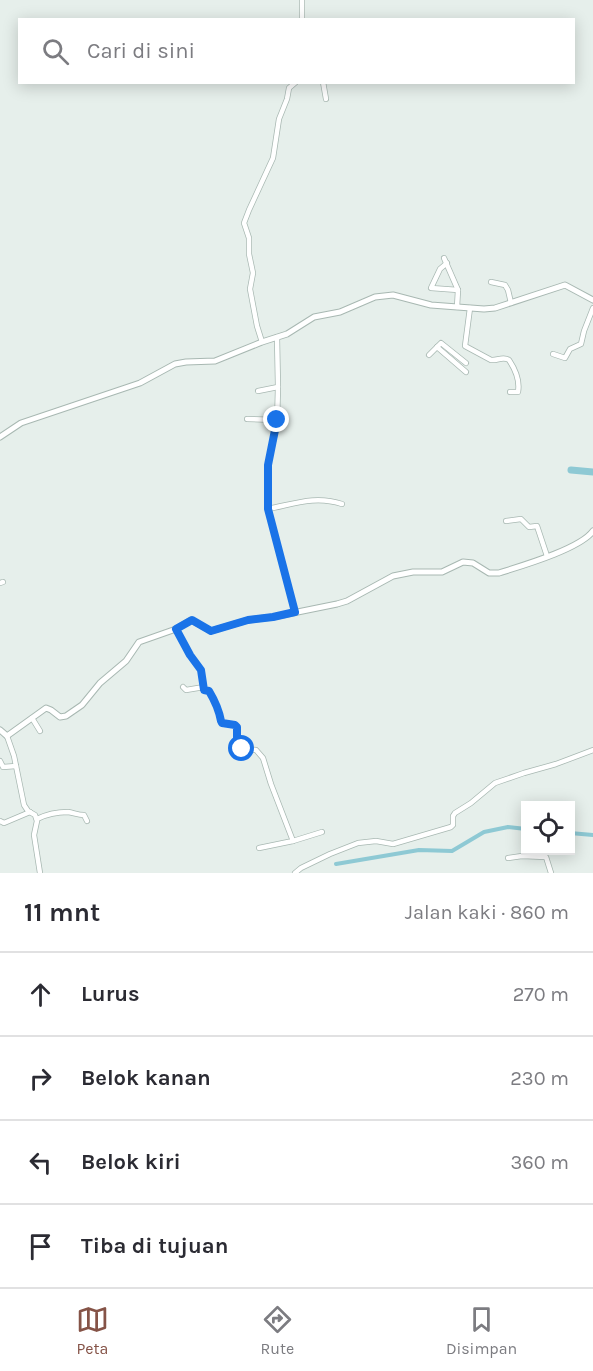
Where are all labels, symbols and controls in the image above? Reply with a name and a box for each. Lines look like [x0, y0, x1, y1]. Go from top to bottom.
search box [18, 18, 575, 84]
icon: search [39, 35, 72, 68]
text: Cari di sini [87, 38, 195, 64]
route end [263, 406, 289, 432]
route start [228, 735, 254, 761]
map controls [521, 801, 575, 855]
button: locate [521, 801, 575, 855]
text: 11 mnt [24, 897, 100, 928]
text: Jalan kaki · 860 m [405, 901, 569, 924]
icon: ahead [24, 978, 57, 1011]
text: Lurus [81, 981, 140, 1007]
text: 270 m [513, 983, 569, 1006]
icon: right [24, 1062, 57, 1095]
text: Belok kanan [81, 1065, 211, 1091]
text: 230 m [510, 1067, 569, 1090]
icon: left [24, 1146, 57, 1179]
text: Belok kiri [81, 1149, 181, 1175]
text: 360 m [510, 1151, 569, 1174]
icon: arrive [24, 1230, 57, 1263]
text: Tiba di tujuan [81, 1233, 228, 1259]
tab: Peta [76, 1303, 109, 1358]
tab: Rute [260, 1303, 294, 1358]
tab: Disimpan [446, 1303, 517, 1358]

